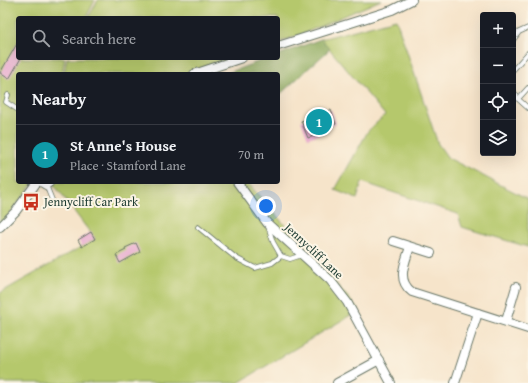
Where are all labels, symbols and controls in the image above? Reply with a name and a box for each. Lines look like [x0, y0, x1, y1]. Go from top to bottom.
map controls [480, 12, 516, 156]
button: + [480, 12, 516, 48]
search box [16, 16, 280, 60]
icon: search [30, 27, 52, 49]
text: Search here [62, 28, 136, 49]
button: − [480, 48, 516, 84]
button: locate [480, 84, 516, 120]
text: Nearby [32, 86, 86, 111]
pin: 1 [306, 107, 332, 137]
button: layers [480, 120, 516, 156]
text: St Anne's House [70, 135, 176, 156]
text: 1 [42, 145, 48, 164]
text: 70 m [238, 145, 264, 164]
text: Place · Stamford Lane [70, 156, 186, 175]
bus stop icon: Jennycliff Car Park [21, 192, 41, 212]
place label: Jennycliff Car Park [42, 193, 139, 210]
your location [256, 196, 276, 216]
street label: Jennycliff Lane [280, 217, 348, 283]

